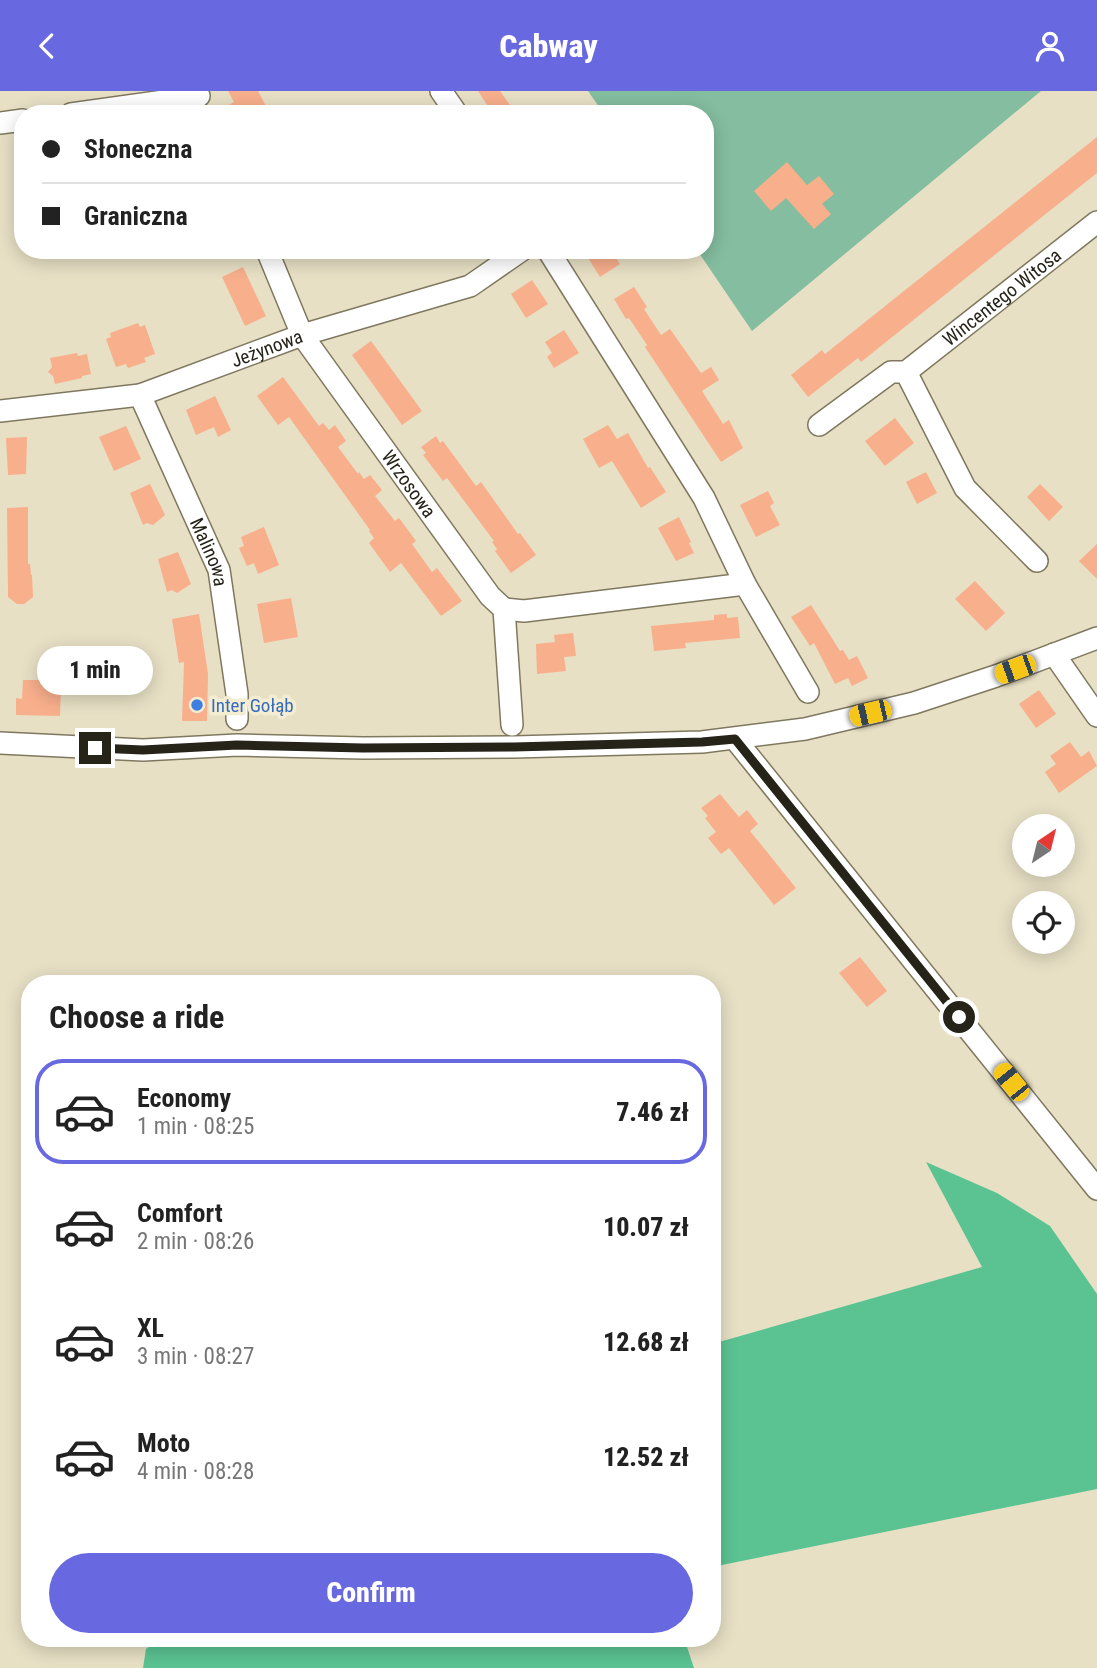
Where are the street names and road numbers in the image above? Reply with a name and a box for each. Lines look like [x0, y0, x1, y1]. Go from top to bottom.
street label: Wincentego Witosa [938, 243, 1066, 351]
street label: Jeżynowa [228, 324, 306, 372]
street label: Wrzosowa [377, 445, 441, 522]
street label: Malinowa [185, 514, 233, 588]

